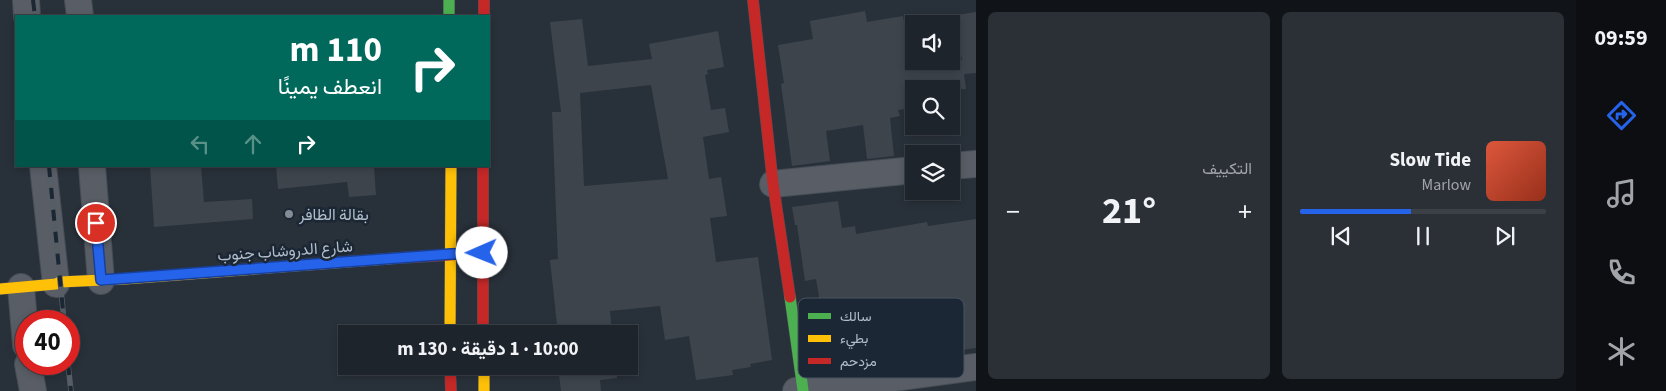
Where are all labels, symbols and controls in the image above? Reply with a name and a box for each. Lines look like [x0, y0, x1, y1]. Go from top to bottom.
map controls [905, 15, 960, 200]
button: sound [905, 15, 960, 70]
text: 09:59 [1594, 22, 1648, 54]
text: 110 m [290, 25, 382, 75]
icon: right [400, 35, 465, 100]
text: انعطف يمينًا [278, 71, 382, 103]
button: search [905, 80, 960, 135]
icon: directions [1604, 98, 1639, 133]
icon: left [186, 130, 214, 158]
icon: ahead [239, 130, 267, 158]
icon: right [292, 130, 320, 158]
button: layers [905, 145, 960, 200]
text: Slow Tide [1390, 147, 1471, 174]
text: التكييف [1202, 158, 1252, 180]
text: Marlow [1422, 174, 1471, 196]
icon: music [1604, 176, 1639, 211]
text: 21° [1102, 184, 1156, 238]
text: − [1006, 192, 1020, 232]
text: + [1238, 192, 1252, 232]
pin [75, 202, 117, 244]
place label: بقالة الظافر [298, 204, 369, 226]
marker: بقالة الظافر [283, 208, 295, 220]
icon: arrive [82, 209, 110, 237]
icon: previous [1327, 222, 1355, 250]
icon: pause [1409, 222, 1437, 250]
icon: next [1491, 222, 1519, 250]
position arrow [455, 226, 507, 278]
street label: شارع الدروشاب جنوب [217, 235, 354, 267]
icon: phone [1604, 255, 1639, 290]
legend [798, 298, 964, 378]
text: سالك [840, 307, 871, 327]
speed limit sign: 40 [15, 310, 80, 375]
text: بطيء [840, 329, 868, 350]
icon: climate [1604, 334, 1639, 369]
text: 10:00 · 1 دقيقة · 130 m [397, 336, 579, 363]
text: مزدحم [840, 352, 877, 372]

